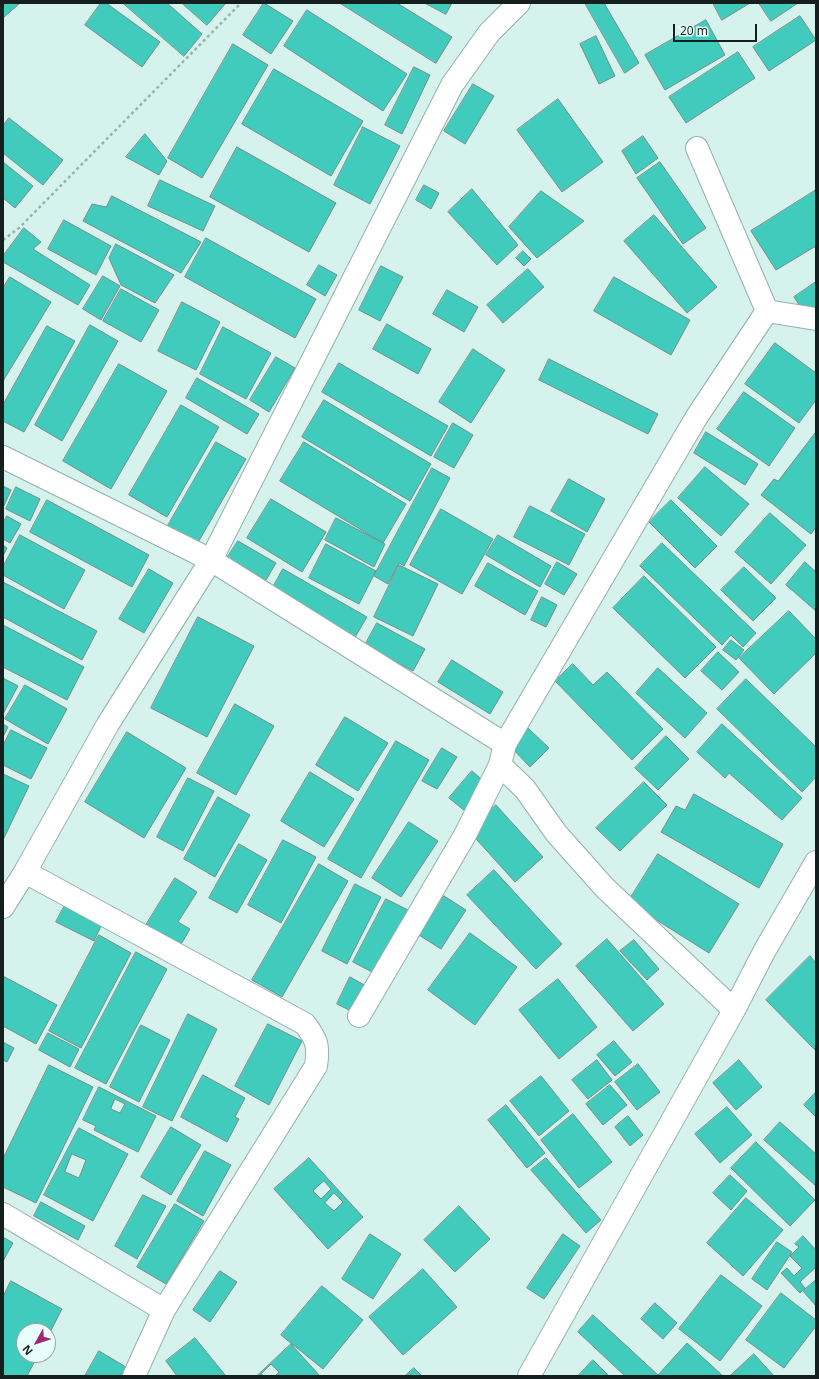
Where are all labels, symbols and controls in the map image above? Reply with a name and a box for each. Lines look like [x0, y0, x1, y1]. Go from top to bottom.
scale bar [675, 16, 759, 42]
text: 20 m [680, 22, 708, 39]
north arrow [16, 1323, 56, 1363]
text: N [18, 1342, 36, 1358]

